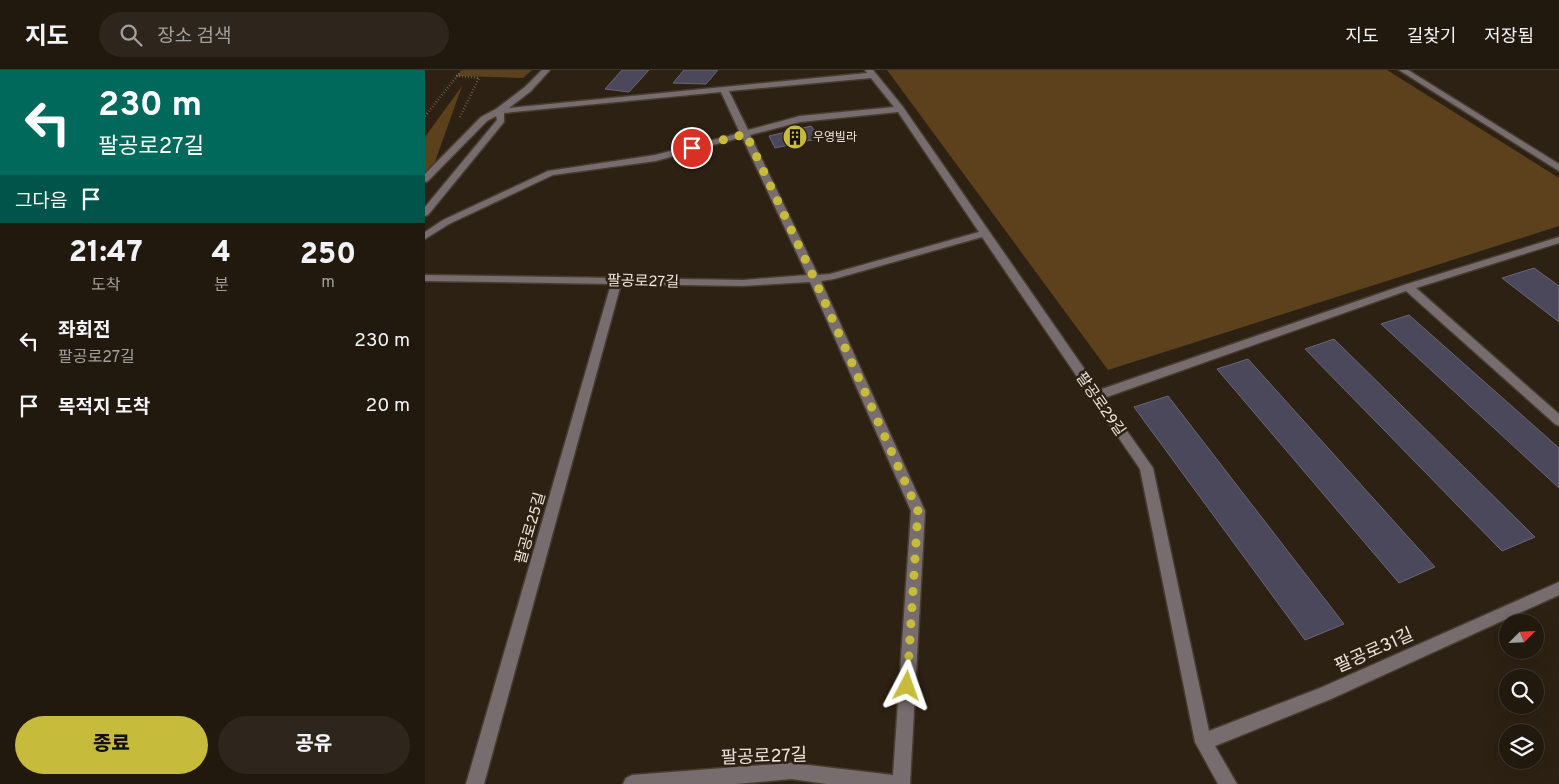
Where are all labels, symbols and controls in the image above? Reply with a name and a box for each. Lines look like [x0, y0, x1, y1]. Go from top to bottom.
search box [99, 12, 449, 57]
icon: search [117, 21, 145, 49]
text: 지도 [25, 23, 69, 53]
text: 장소 검색 [157, 25, 232, 49]
text: 지도 [1346, 26, 1379, 49]
text: 길찾기 [1407, 26, 1456, 49]
text: 저장됨 [1484, 26, 1534, 49]
text: 230 m [98, 84, 202, 128]
icon: left [15, 90, 80, 155]
building icon: 우영빌라 [782, 124, 808, 150]
pin [671, 127, 713, 169]
place label: 우영빌라 [813, 130, 857, 146]
text: 팔공로27길 [98, 134, 204, 161]
icon: arrive [678, 134, 706, 162]
icon: arrive [77, 185, 105, 213]
text: 그다음 [15, 190, 67, 214]
text: 21:47 [69, 235, 143, 272]
text: 4 [211, 235, 231, 272]
text: 250 [300, 237, 356, 274]
street label: 팔공로27길 [607, 272, 679, 293]
text: m [321, 273, 335, 293]
text: 도착 [91, 276, 120, 296]
text: 분 [214, 276, 229, 296]
text: 좌회전 [58, 319, 110, 343]
icon: left [15, 327, 43, 355]
text: 230 m [354, 329, 410, 353]
text: 팔공로27길 [58, 348, 135, 368]
street label: 팔공로29길 [1071, 369, 1129, 440]
icon: arrive [15, 392, 43, 420]
text: 20 m [366, 394, 410, 418]
text: 목적지 도착 [58, 396, 150, 420]
street label: 팔공로25길 [512, 490, 551, 566]
north arrow [1499, 614, 1544, 659]
map controls [1499, 614, 1544, 769]
street label: 팔공로31길 [1332, 624, 1418, 679]
position arrow [880, 659, 932, 711]
button: search [1499, 669, 1544, 714]
button: 종료 [15, 716, 208, 774]
button: 공유 [218, 716, 410, 774]
button: layers [1499, 724, 1544, 769]
street label: 팔공로27길 [720, 744, 808, 771]

